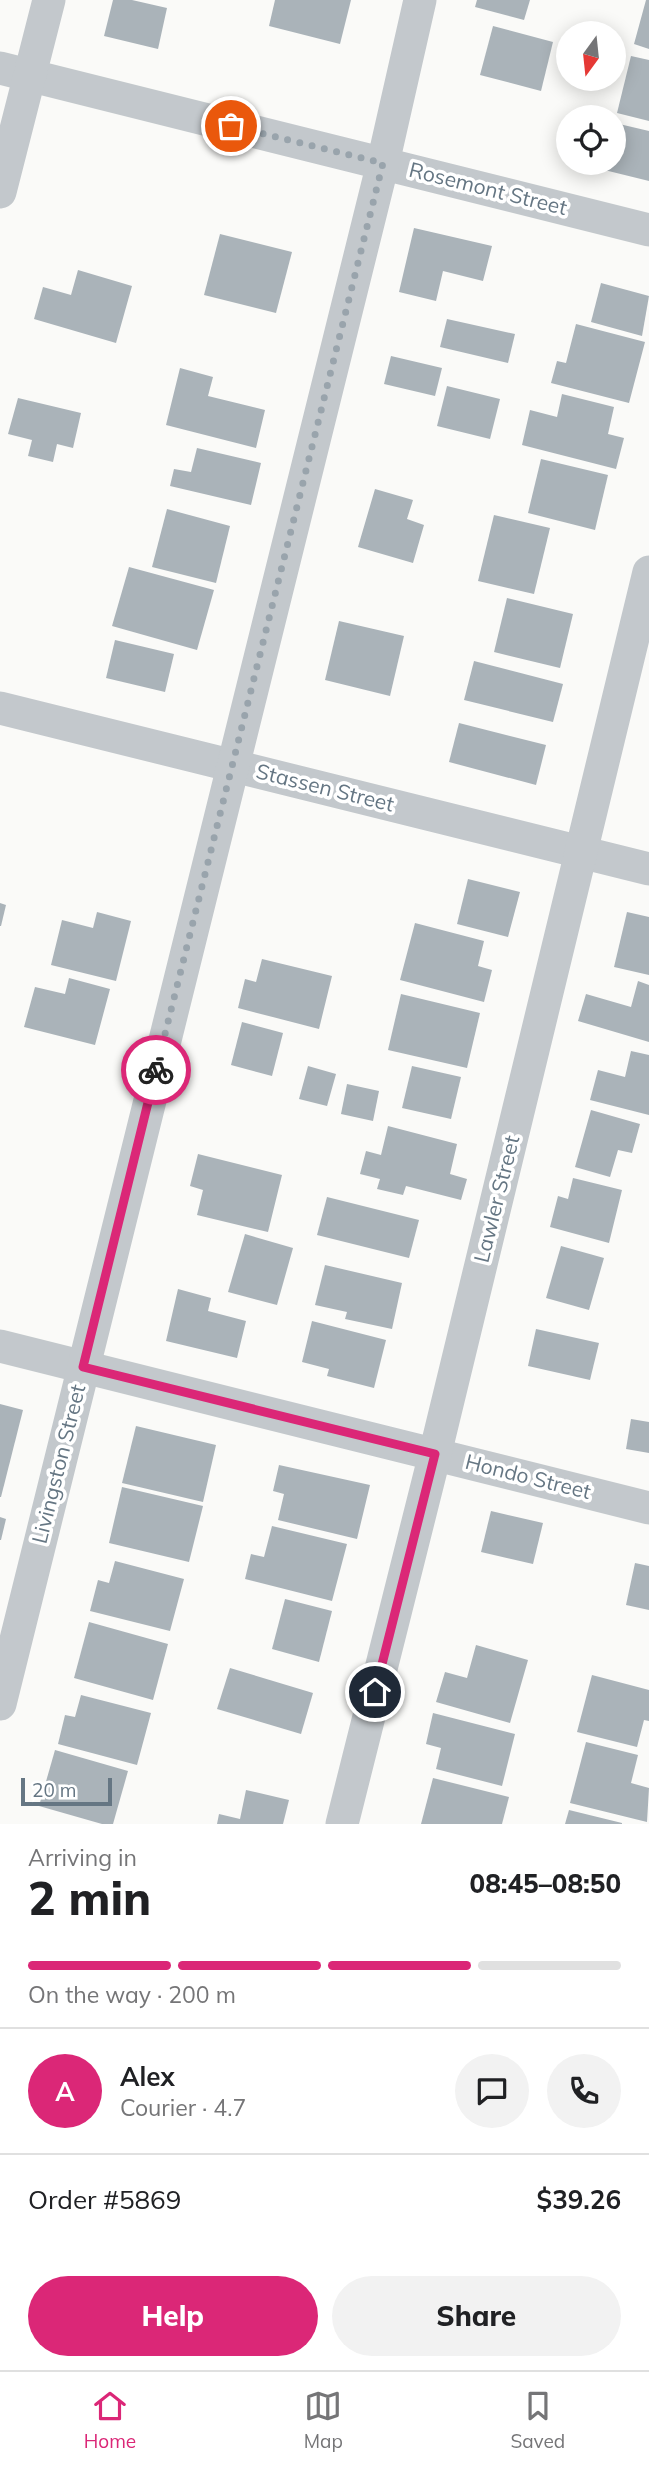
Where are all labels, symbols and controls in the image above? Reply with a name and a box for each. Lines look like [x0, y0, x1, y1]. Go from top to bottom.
north arrow [556, 21, 626, 91]
map controls [556, 21, 626, 175]
pin [201, 96, 261, 156]
button: locate [556, 105, 626, 175]
icon: bag [212, 107, 250, 145]
street label: Rosemont Street [407, 156, 570, 220]
street label: Stassen Street [254, 757, 397, 817]
courier [121, 1035, 191, 1105]
icon: bike [137, 1051, 175, 1089]
street label: Lawler Street [468, 1133, 524, 1265]
street label: Livingston Street [26, 1382, 90, 1546]
street label: Hondo Street [463, 1448, 594, 1504]
pin [345, 1662, 405, 1722]
icon: home [356, 1673, 394, 1711]
scale bar [21, 1775, 112, 1807]
text: 20 m [32, 1778, 76, 1802]
text: Arriving in [28, 1843, 137, 1872]
text: 08:45–08:50 [470, 1867, 621, 1900]
text: 2 min [28, 1869, 151, 1927]
text: On the way · 200 m [28, 1980, 236, 2009]
button: chat [455, 2054, 529, 2128]
button: phone [547, 2054, 621, 2128]
text: Alex [120, 2060, 175, 2093]
text: A [55, 2075, 75, 2108]
text: Courier · 4.7 [120, 2093, 246, 2122]
text: Order #5869 [28, 2183, 181, 2216]
text: $39.26 [537, 2183, 621, 2216]
button: Help [28, 2276, 318, 2356]
button: Share [332, 2276, 621, 2356]
tab: Home [84, 2387, 136, 2453]
tab: Map [304, 2387, 343, 2453]
tab: Saved [510, 2387, 565, 2453]

